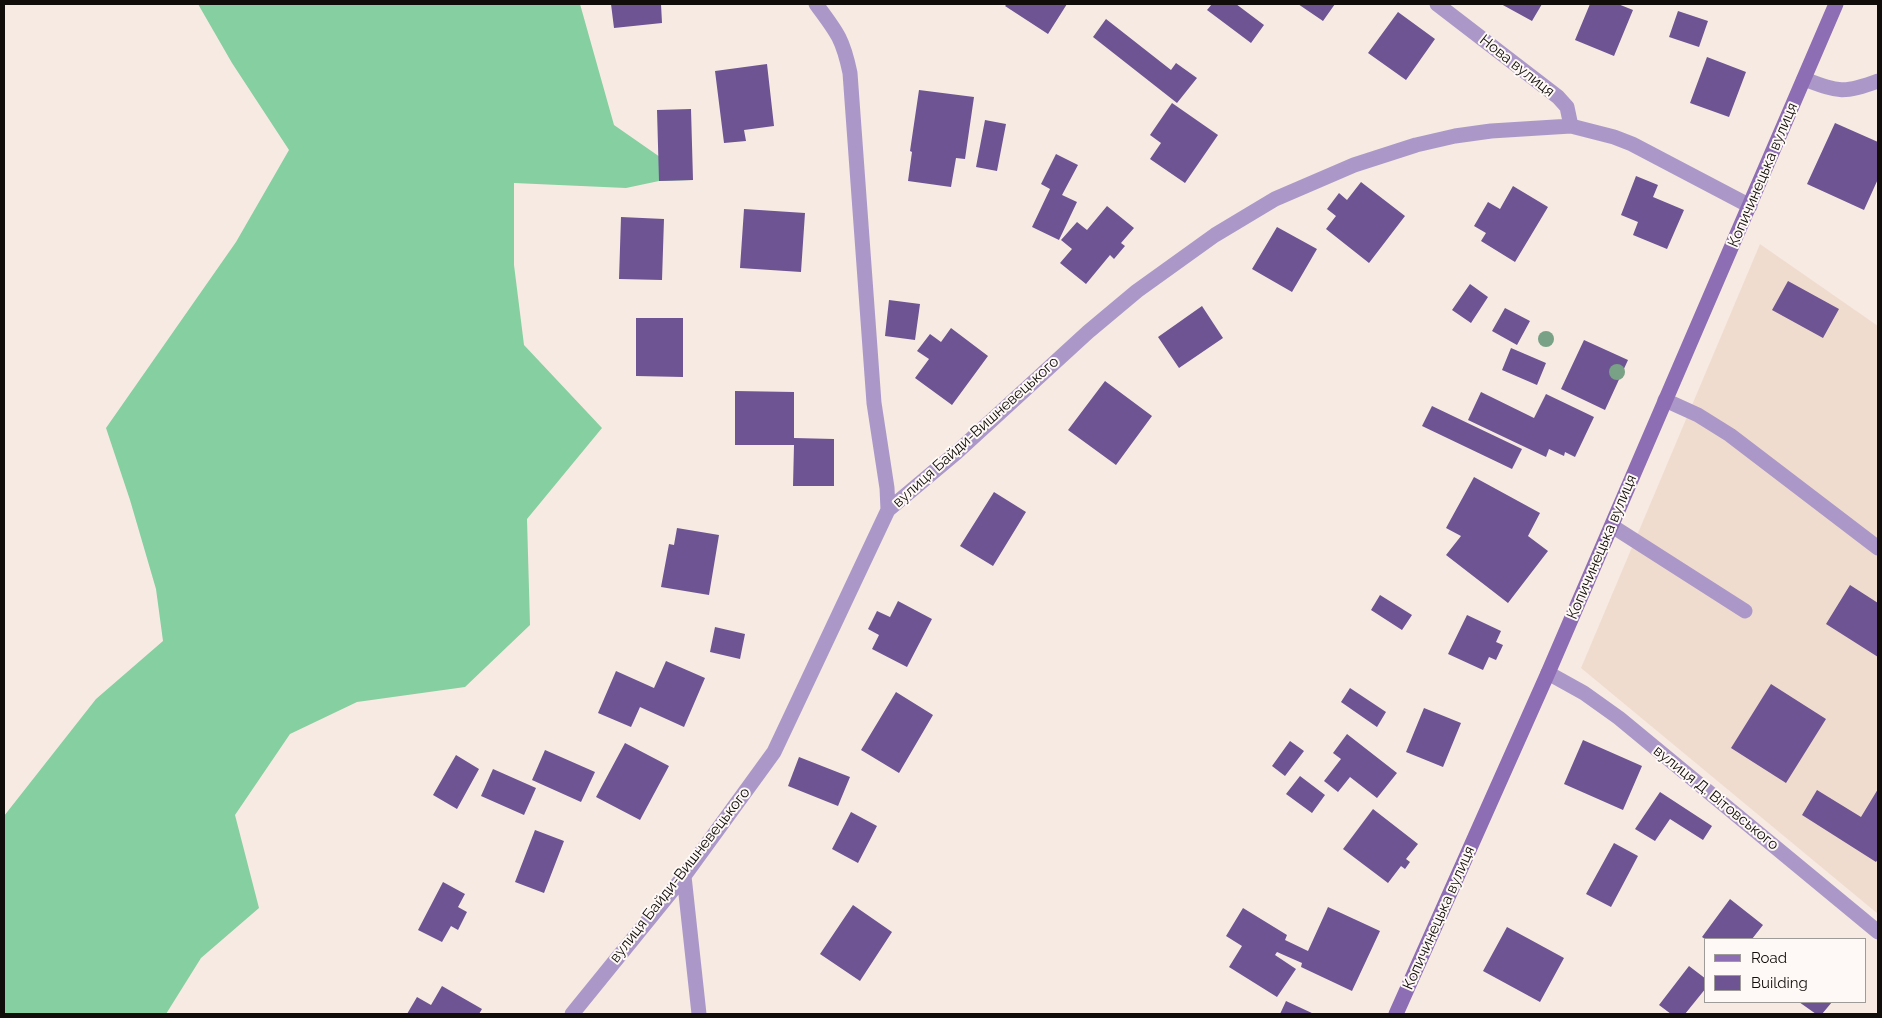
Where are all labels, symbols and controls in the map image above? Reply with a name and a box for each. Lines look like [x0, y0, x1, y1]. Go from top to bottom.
street label: Нова вулиця [1476, 31, 1558, 101]
street label: Копичинецька вулиця [1724, 100, 1802, 250]
street label: вулиця Байди-Вишневецького [889, 353, 1063, 511]
street label: Копичинецька вулиця [1563, 472, 1641, 622]
street label: вулиця Д. Вітовського [1650, 742, 1782, 854]
street label: вулиця Байди-Вишневецького [606, 784, 754, 966]
street label: Копичинецька вулиця [1399, 843, 1479, 993]
legend [1704, 938, 1867, 1003]
text: Road [1751, 949, 1787, 967]
text: Building [1751, 974, 1808, 992]

